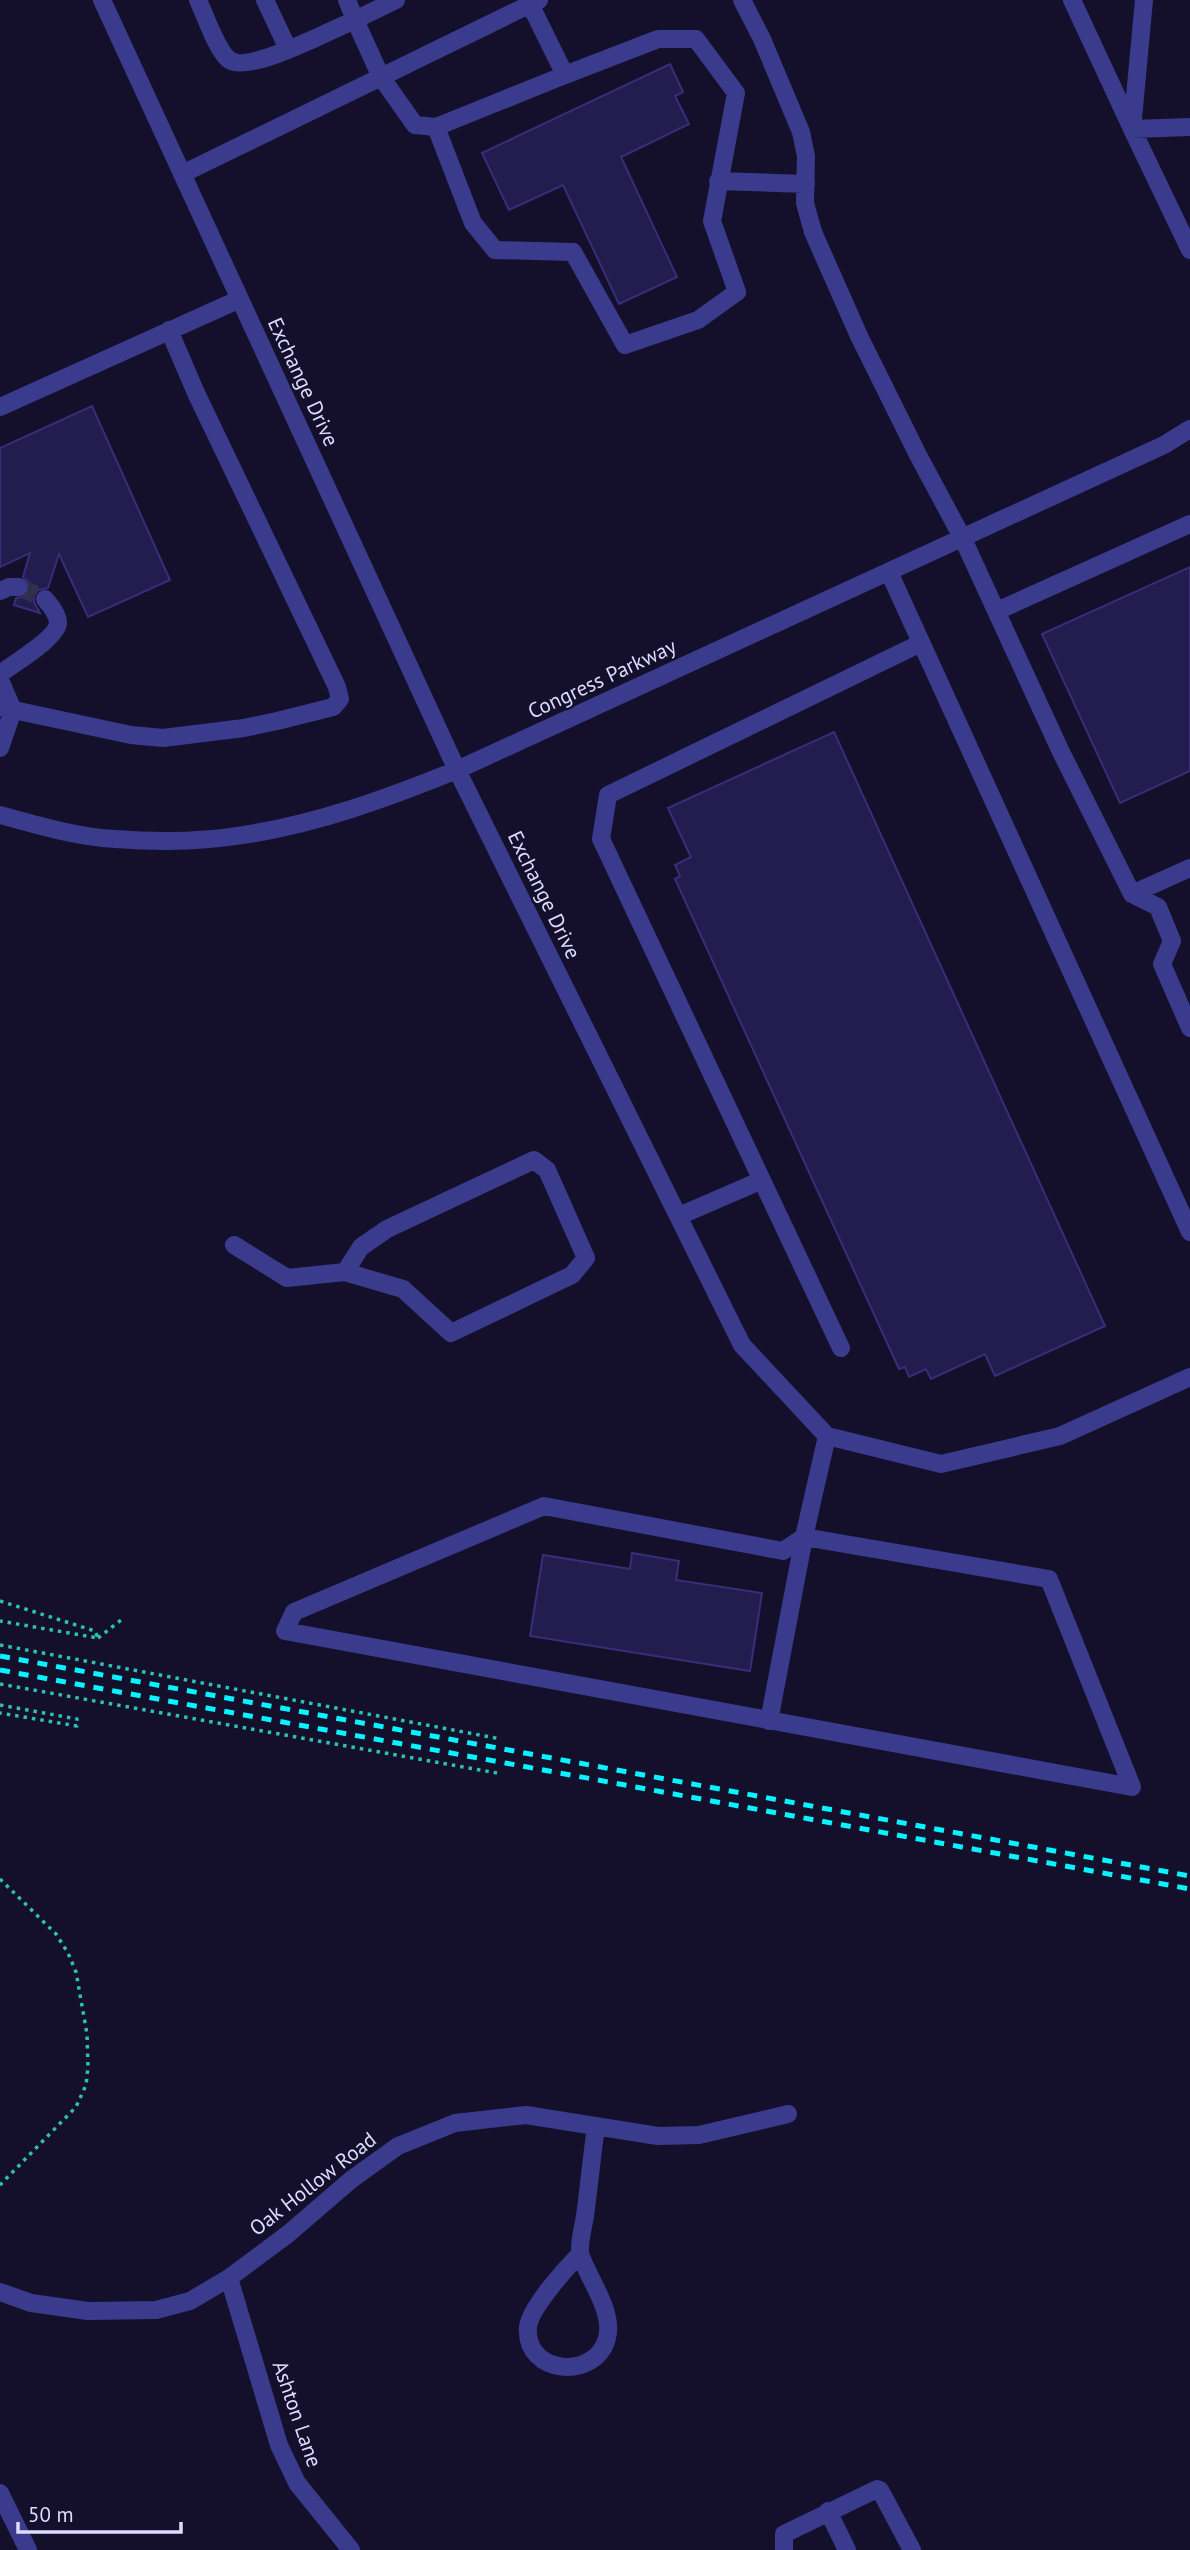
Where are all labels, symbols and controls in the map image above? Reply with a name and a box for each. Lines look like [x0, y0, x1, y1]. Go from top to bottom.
street label: Exchange Drive [262, 313, 345, 451]
street label: Congress Parkway [523, 632, 680, 725]
street label: Exchange Drive [502, 826, 587, 963]
street label: Oak Hollow Road [244, 2126, 381, 2241]
street label: Ashton Lane [267, 2357, 328, 2471]
scale bar [18, 2490, 180, 2534]
text: 50 m [28, 2501, 74, 2528]

